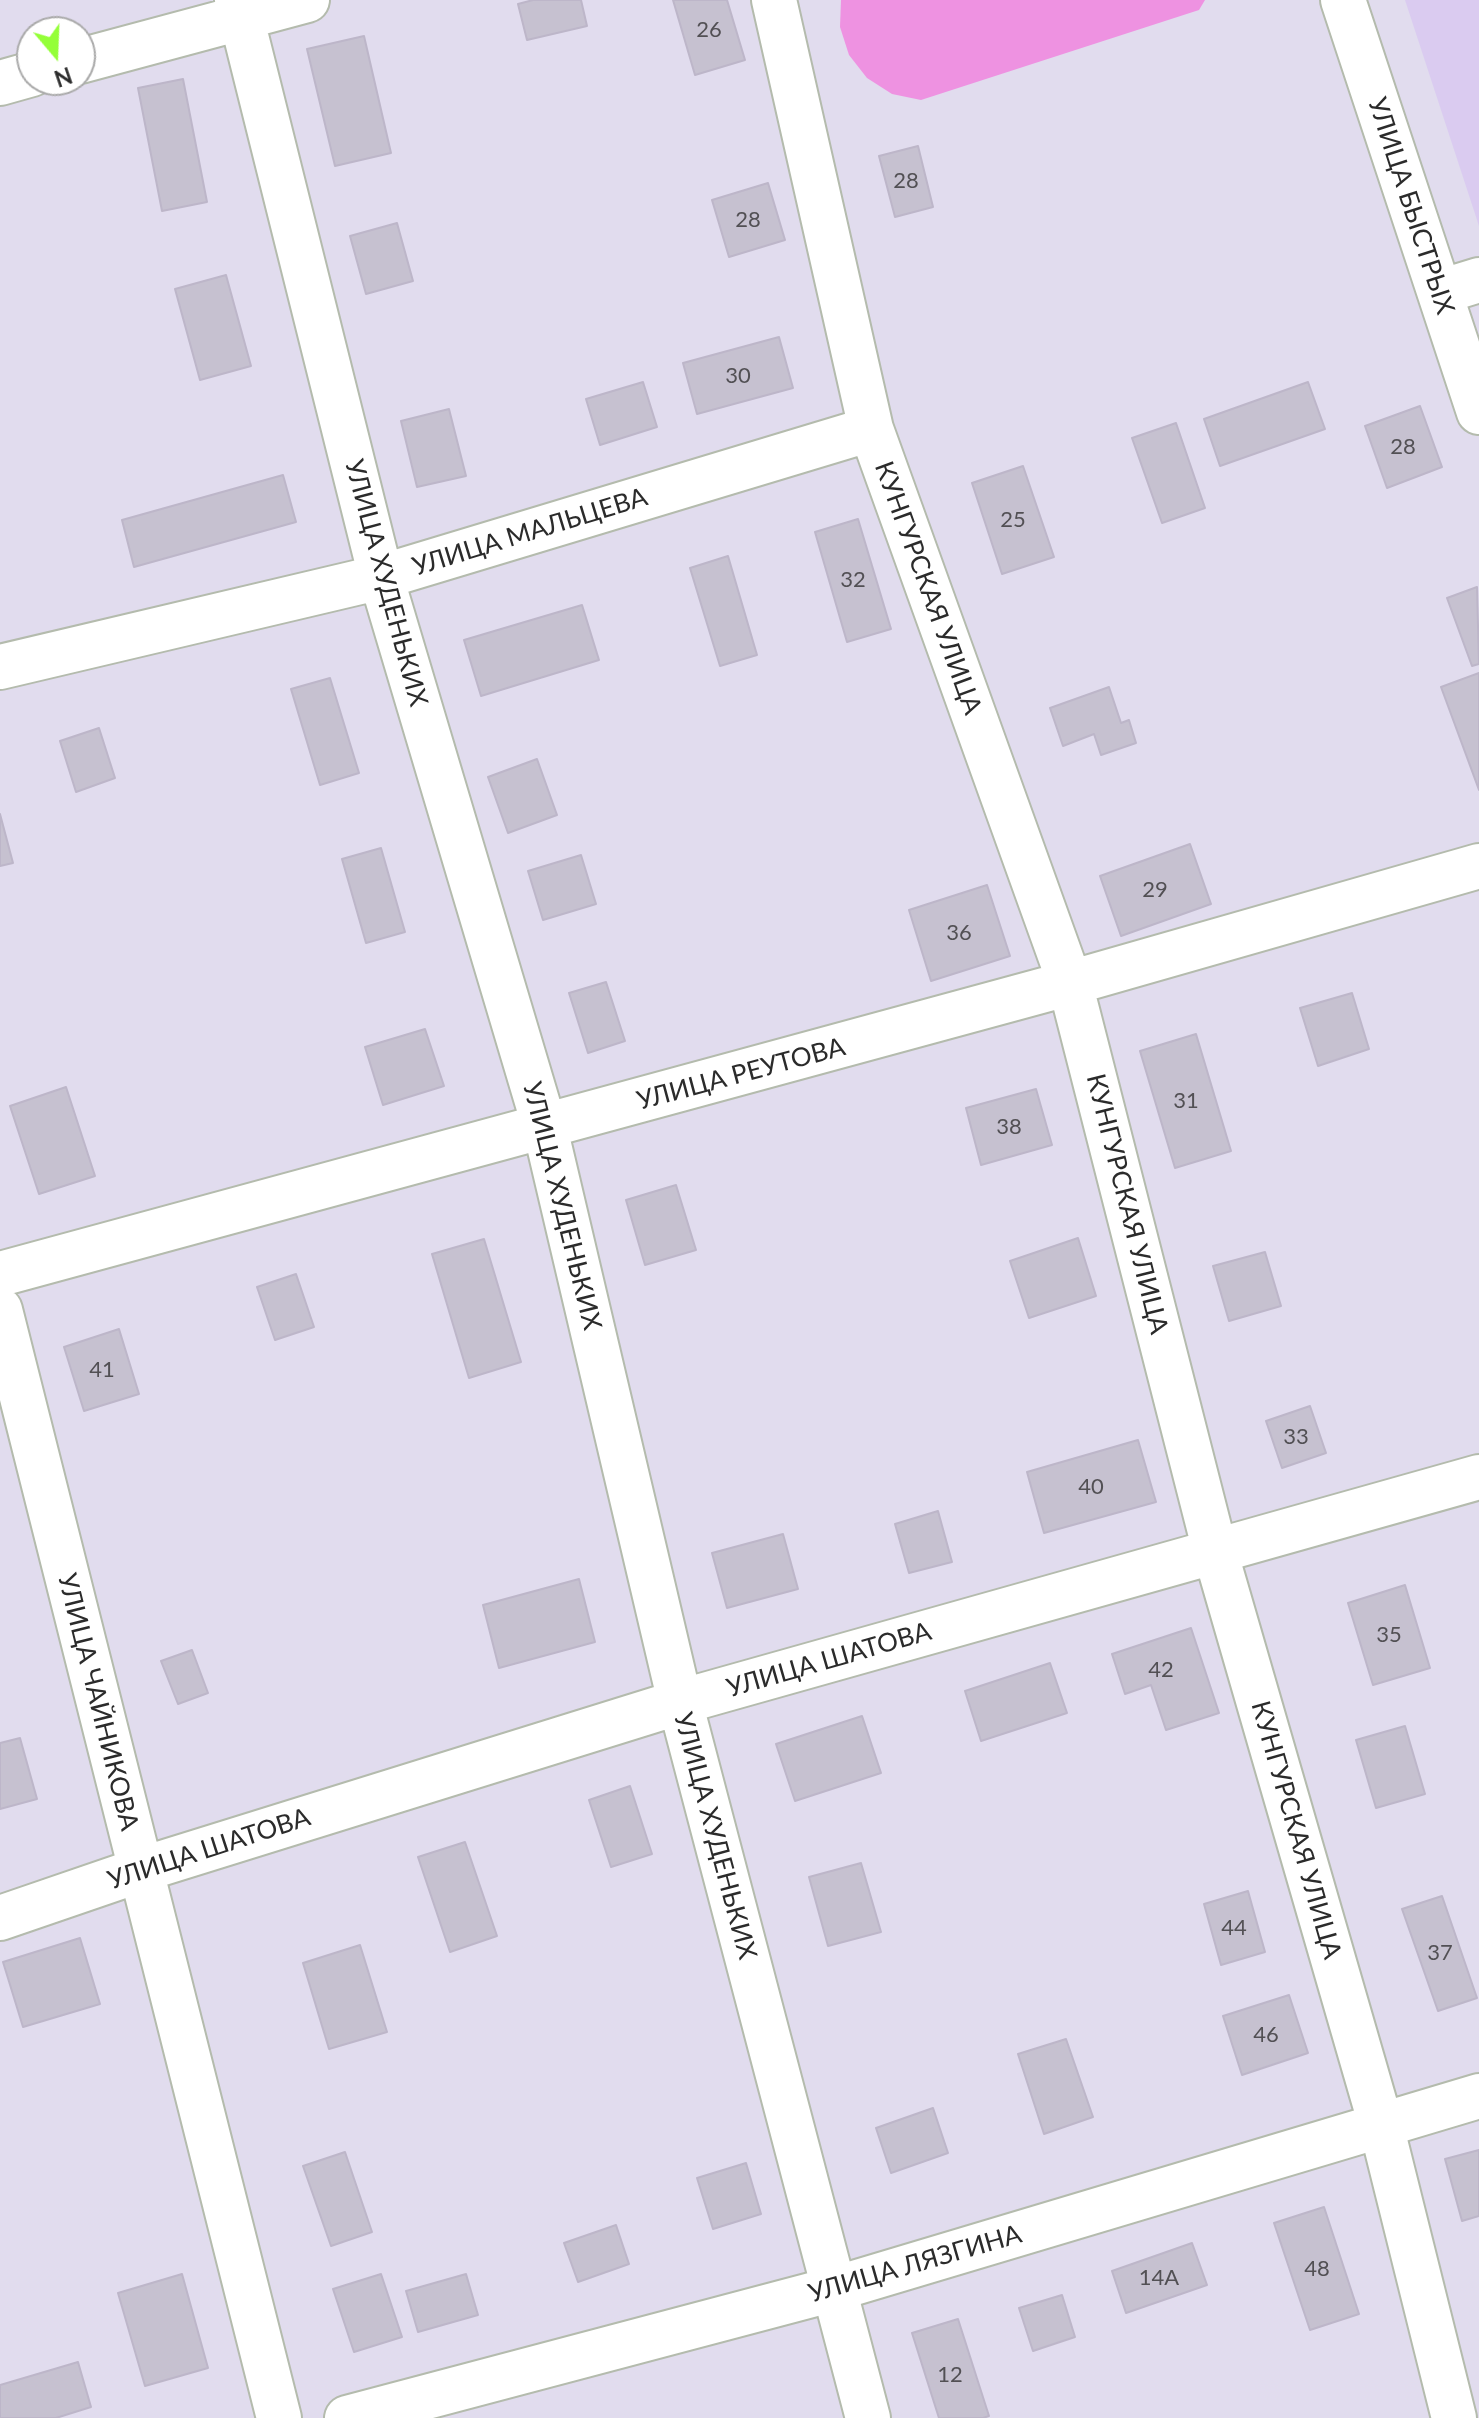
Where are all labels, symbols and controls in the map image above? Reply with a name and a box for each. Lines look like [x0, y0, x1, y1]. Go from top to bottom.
north arrow [16, 16, 96, 96]
house number: 26 [696, 17, 722, 43]
text: N [51, 62, 76, 93]
street label: УЛИЦА БЫСТРЫХ [1361, 94, 1461, 318]
house number: 28 [893, 168, 919, 194]
house number: 28 [735, 207, 761, 233]
house number: 30 [725, 363, 751, 389]
house number: 28 [1390, 434, 1416, 460]
street label: УЛИЦА ХУДЕНЬКИХ [338, 456, 434, 710]
street label: КУНГУРСКАЯ УЛИЦА [868, 457, 988, 719]
street label: УЛИЦА МАЛЬЦЕВА [409, 481, 651, 583]
house number: 25 [1000, 507, 1026, 533]
house number: 32 [840, 567, 866, 593]
house number: 29 [1142, 877, 1168, 903]
house number: 36 [946, 920, 972, 946]
street label: УЛИЦА РЕУТОВА [633, 1031, 849, 1117]
street label: КУНГУРСКАЯ УЛИЦА [1080, 1071, 1174, 1337]
street label: УЛИЦА ХУДЕНЬКИХ [516, 1079, 608, 1333]
house number: 31 [1173, 1088, 1199, 1114]
house number: 38 [996, 1114, 1022, 1140]
house number: 41 [89, 1357, 115, 1383]
house number: 33 [1283, 1424, 1309, 1450]
house number: 40 [1078, 1474, 1104, 1500]
street label: УЛИЦА ЧАЙНИКОВА [51, 1570, 145, 1834]
street label: УЛИЦА ШАТОВА [723, 1616, 935, 1704]
house number: 35 [1376, 1622, 1402, 1648]
house number: 42 [1148, 1657, 1174, 1683]
street label: КУНГУРСКАЯ УЛИЦА [1244, 1697, 1348, 1963]
street label: УЛИЦА ХУДЕНЬКИХ [667, 1709, 763, 1963]
street label: УЛИЦА ШАТОВА [104, 1802, 314, 1896]
house number: 44 [1221, 1915, 1247, 1941]
house number: 37 [1427, 1940, 1453, 1966]
house number: 46 [1253, 2022, 1279, 2048]
street label: УЛИЦА ЛЯЗГИНА [805, 2219, 1025, 2309]
house number: 48 [1304, 2256, 1330, 2282]
house number: 14А [1139, 2265, 1179, 2291]
house number: 12 [937, 2362, 963, 2388]

